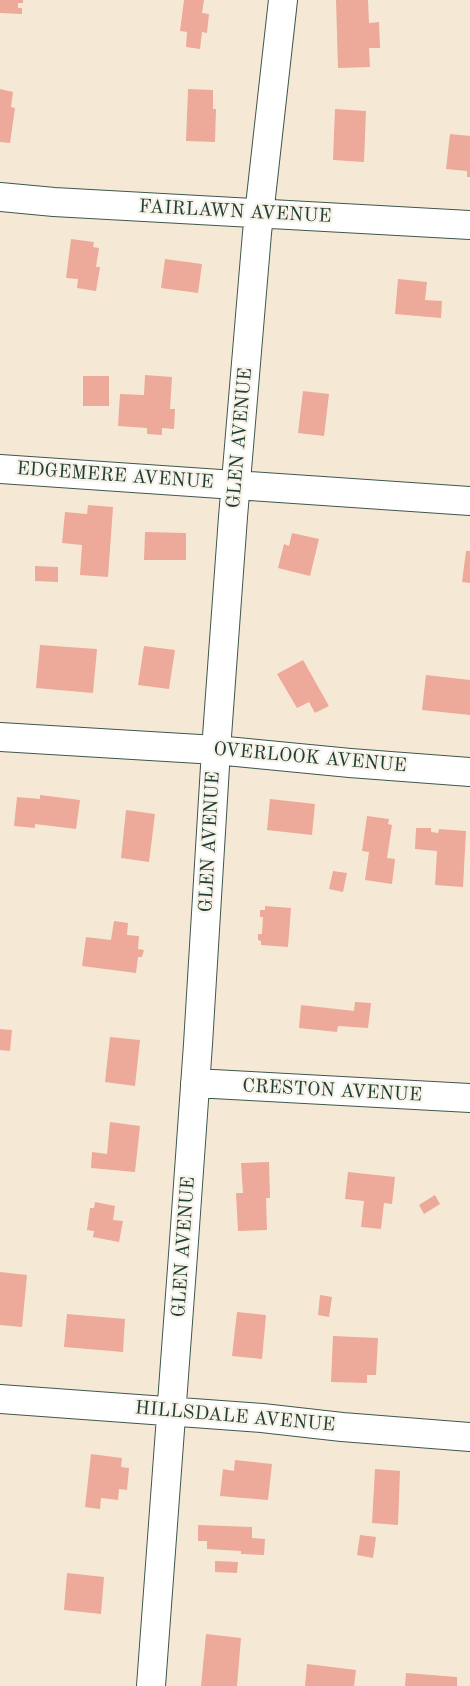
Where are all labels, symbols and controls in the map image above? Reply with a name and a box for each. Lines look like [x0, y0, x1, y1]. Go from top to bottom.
street label: FAIRLAWN AVENUE [138, 196, 332, 228]
street label: GLEN AVENUE [222, 367, 258, 509]
street label: EDGEMERE AVENUE [16, 458, 214, 494]
street label: OVERLOOK AVENUE [212, 738, 408, 778]
street label: GLEN AVENUE [195, 771, 225, 913]
street label: CRESTON AVENUE [242, 1075, 422, 1107]
street label: GLEN AVENUE [168, 1176, 200, 1318]
street label: HILLSDALE AVENUE [134, 1397, 336, 1437]

